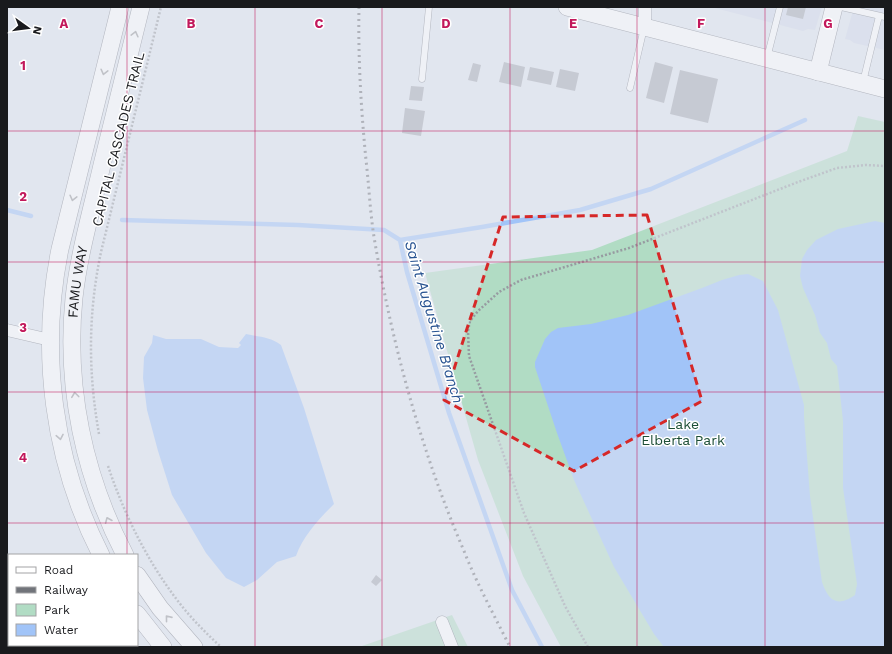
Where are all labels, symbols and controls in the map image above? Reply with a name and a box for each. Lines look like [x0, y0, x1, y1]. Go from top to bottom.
north arrow [8, 8, 48, 48]
text: A [60, 16, 69, 31]
text: B [187, 16, 196, 31]
text: C [315, 16, 324, 31]
text: D [441, 16, 451, 31]
text: E [569, 16, 577, 31]
text: F [697, 16, 705, 31]
text: G [823, 16, 833, 31]
text: N [30, 25, 45, 36]
one-way arrow [130, 31, 138, 37]
street label: CAPITAL CASCADES TRAIL [89, 50, 147, 228]
text: 1 [20, 58, 26, 73]
one-way arrow [100, 68, 109, 75]
text: 2 [19, 189, 27, 204]
one-way arrow [69, 195, 77, 201]
water label: Saint Augustine Branch [401, 238, 467, 406]
street label: FAMU WAY [64, 245, 91, 318]
text: 3 [19, 320, 27, 335]
one-way arrow [70, 392, 79, 398]
park label: Lake Elberta Park [641, 416, 725, 448]
one-way arrow [55, 434, 63, 440]
text: 4 [19, 450, 28, 465]
one-way arrow [105, 516, 113, 523]
legend [8, 554, 138, 646]
text: Road [44, 563, 73, 577]
text: Railway [44, 583, 89, 597]
text: Park [44, 603, 70, 617]
one-way arrow [165, 615, 172, 622]
text: Water [44, 623, 79, 637]

